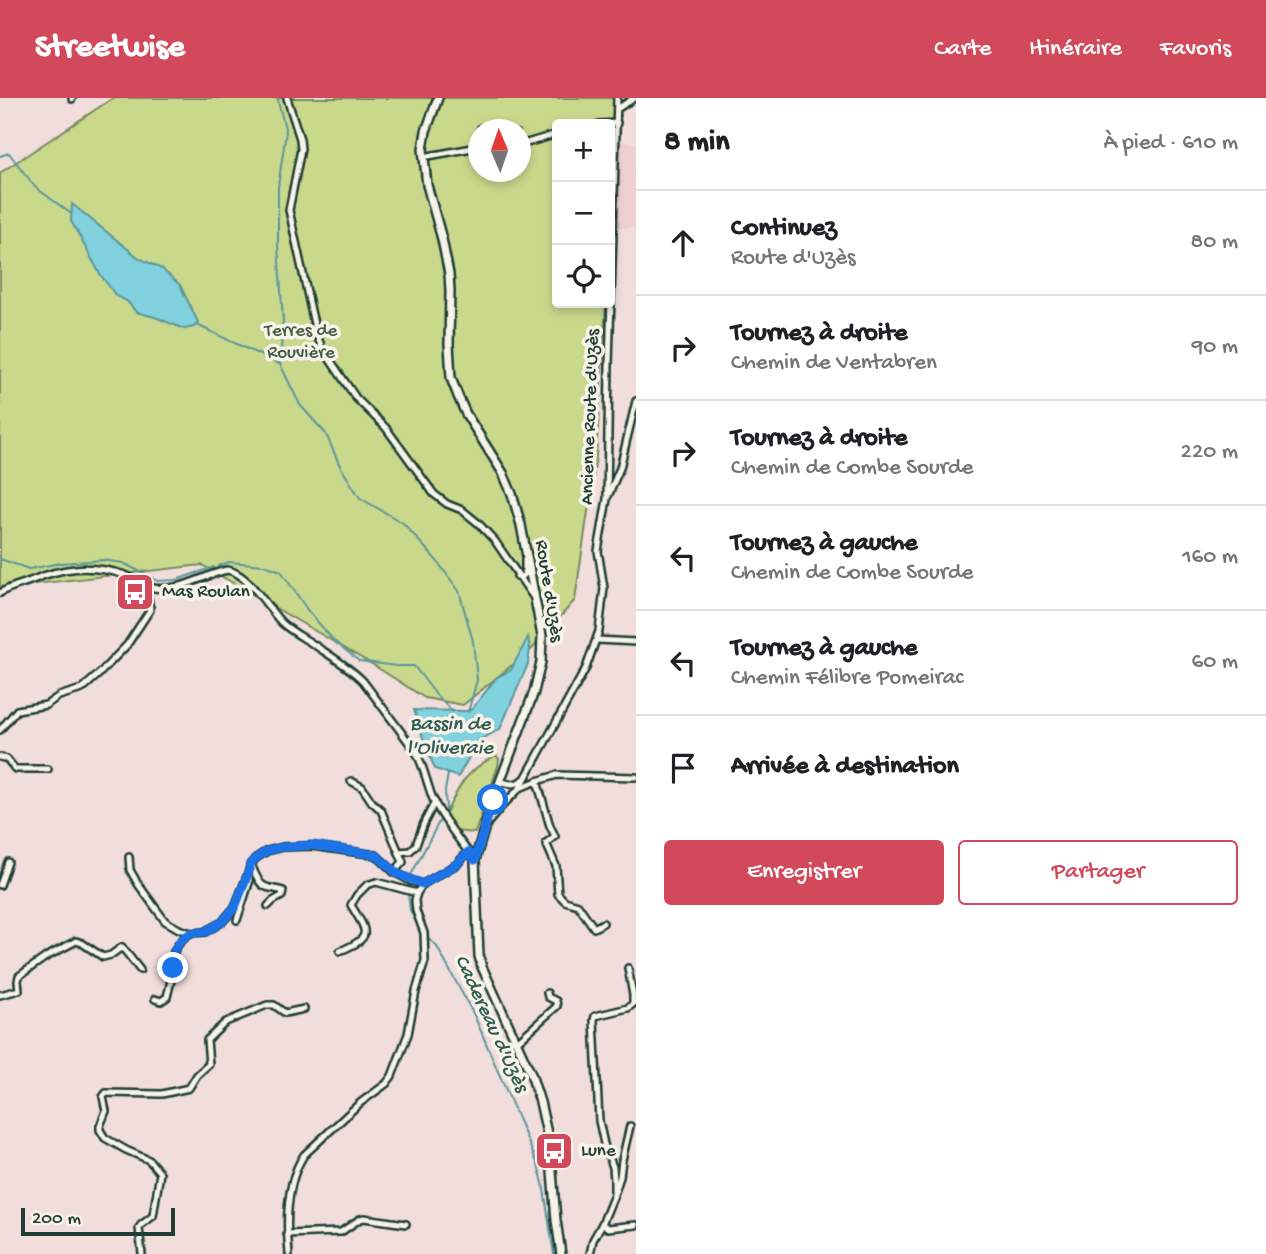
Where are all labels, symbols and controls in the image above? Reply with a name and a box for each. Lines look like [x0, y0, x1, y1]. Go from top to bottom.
text: Streetwise [35, 30, 185, 68]
text: Carte [934, 35, 991, 64]
text: Itinéraire [1029, 35, 1122, 64]
text: Favoris [1160, 35, 1231, 64]
north arrow [468, 119, 531, 182]
map controls [552, 119, 615, 308]
button: + [552, 119, 615, 182]
text: 8 min [664, 126, 730, 161]
text: À pied · 610 m [1103, 130, 1238, 157]
button: − [552, 182, 615, 245]
text: Continuez [731, 214, 837, 245]
icon: ahead [664, 224, 702, 262]
text: 80 m [1191, 229, 1238, 256]
button: locate [552, 245, 615, 308]
text: Route d'Uzès [731, 245, 856, 272]
text: Tournez à droite [731, 319, 908, 350]
park label: Terres de Rouvière [264, 320, 338, 365]
street label: Ancienne Route d'Uzès [576, 328, 606, 505]
icon: right [664, 329, 702, 367]
text: 90 m [1192, 334, 1238, 361]
text: Chemin de Ventabren [731, 350, 937, 377]
text: Tournez à droite [731, 424, 908, 455]
icon: right [664, 434, 702, 472]
text: 220 m [1181, 439, 1238, 466]
text: Chemin de Combe Sourde [731, 455, 973, 482]
text: Tournez à gauche [731, 529, 918, 560]
street label: Route d'Uzès [529, 538, 568, 645]
icon: left [664, 539, 702, 577]
text: 160 m [1182, 544, 1238, 571]
text: Chemin de Combe Sourde [731, 560, 973, 587]
bus stop icon: Mas Roulan [114, 571, 156, 613]
place label: Mas Roulan [162, 581, 250, 604]
text: Tournez à gauche [731, 634, 918, 665]
icon: left [664, 644, 702, 682]
text: 60 m [1192, 649, 1238, 676]
text: Chemin Félibre Pomeirac [731, 665, 963, 692]
water label: Bassin de l'Oliveraie [407, 713, 494, 762]
icon: arrive [664, 749, 702, 787]
text: Arrivée à destination [731, 752, 959, 783]
route start [477, 784, 508, 815]
button: Enregistrer [664, 840, 944, 905]
button: Partager [958, 840, 1238, 905]
water label: Cadereau d'Uzès [447, 951, 534, 1099]
route end [157, 952, 188, 983]
bus stop icon: Lune [533, 1130, 575, 1172]
place label: Lune [581, 1140, 616, 1163]
scale bar [21, 1205, 175, 1237]
text: 200 m [32, 1208, 81, 1231]

